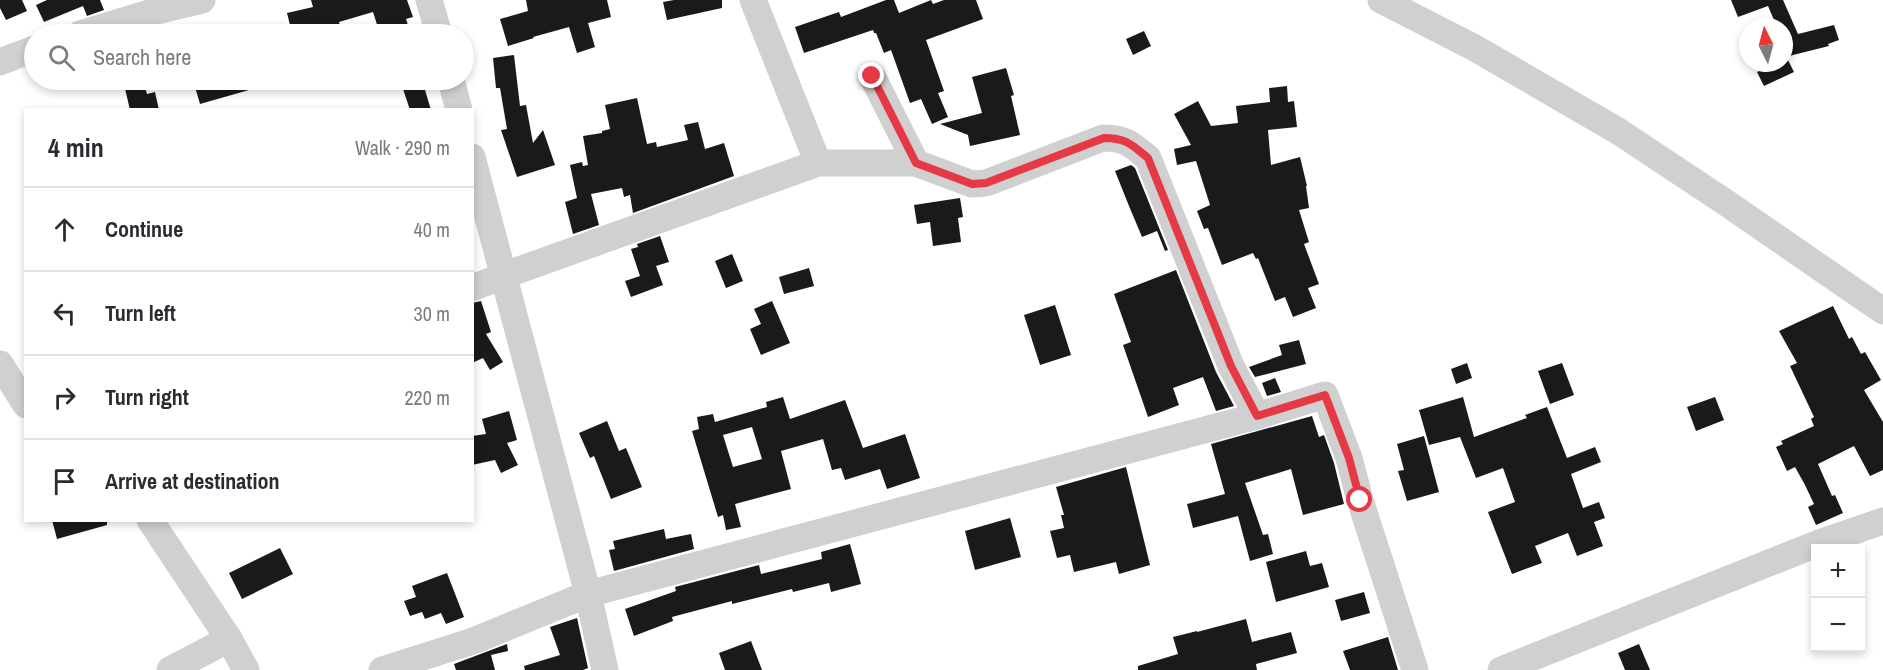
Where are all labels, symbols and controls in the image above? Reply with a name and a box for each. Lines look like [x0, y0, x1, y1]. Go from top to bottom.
north arrow [1739, 18, 1793, 72]
search box [24, 24, 474, 90]
icon: search [45, 41, 78, 74]
text: Search here [93, 42, 191, 72]
route end [858, 62, 884, 88]
text: 4 min [48, 130, 104, 165]
text: Walk · 290 m [355, 134, 450, 161]
icon: ahead [48, 213, 81, 246]
text: Continue [105, 214, 183, 244]
text: 40 m [414, 216, 450, 243]
icon: left [48, 297, 81, 330]
text: Turn left [105, 298, 176, 328]
text: 30 m [414, 300, 450, 327]
icon: right [48, 381, 81, 414]
text: Turn right [105, 382, 189, 412]
text: 220 m [404, 384, 450, 411]
icon: arrive [48, 465, 81, 498]
text: Arrive at destination [105, 466, 279, 496]
route start [1346, 486, 1372, 512]
map controls [1811, 544, 1865, 652]
button: + [1811, 544, 1865, 598]
button: − [1811, 598, 1865, 652]

